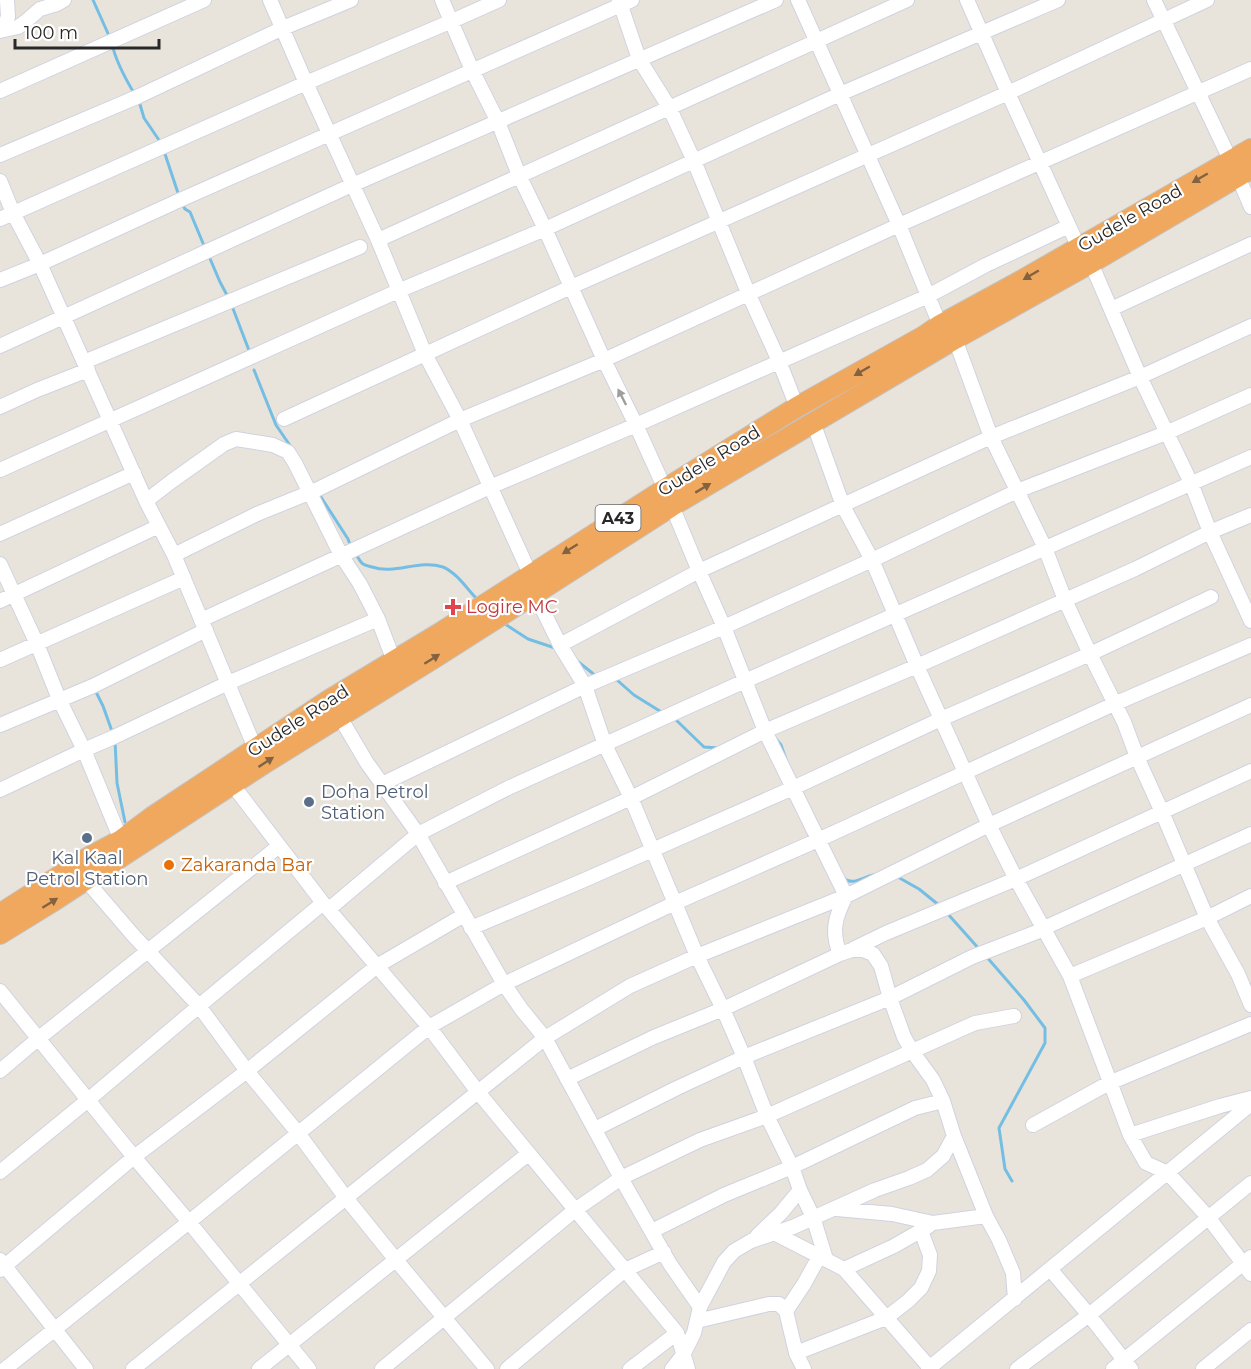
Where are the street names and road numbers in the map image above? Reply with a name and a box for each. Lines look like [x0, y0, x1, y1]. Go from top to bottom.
street label: Gudele Road [1074, 179, 1186, 257]
street label: Gudele Road [654, 421, 764, 501]
road number: A43 [596, 505, 640, 531]
street label: Gudele Road [243, 680, 353, 762]

